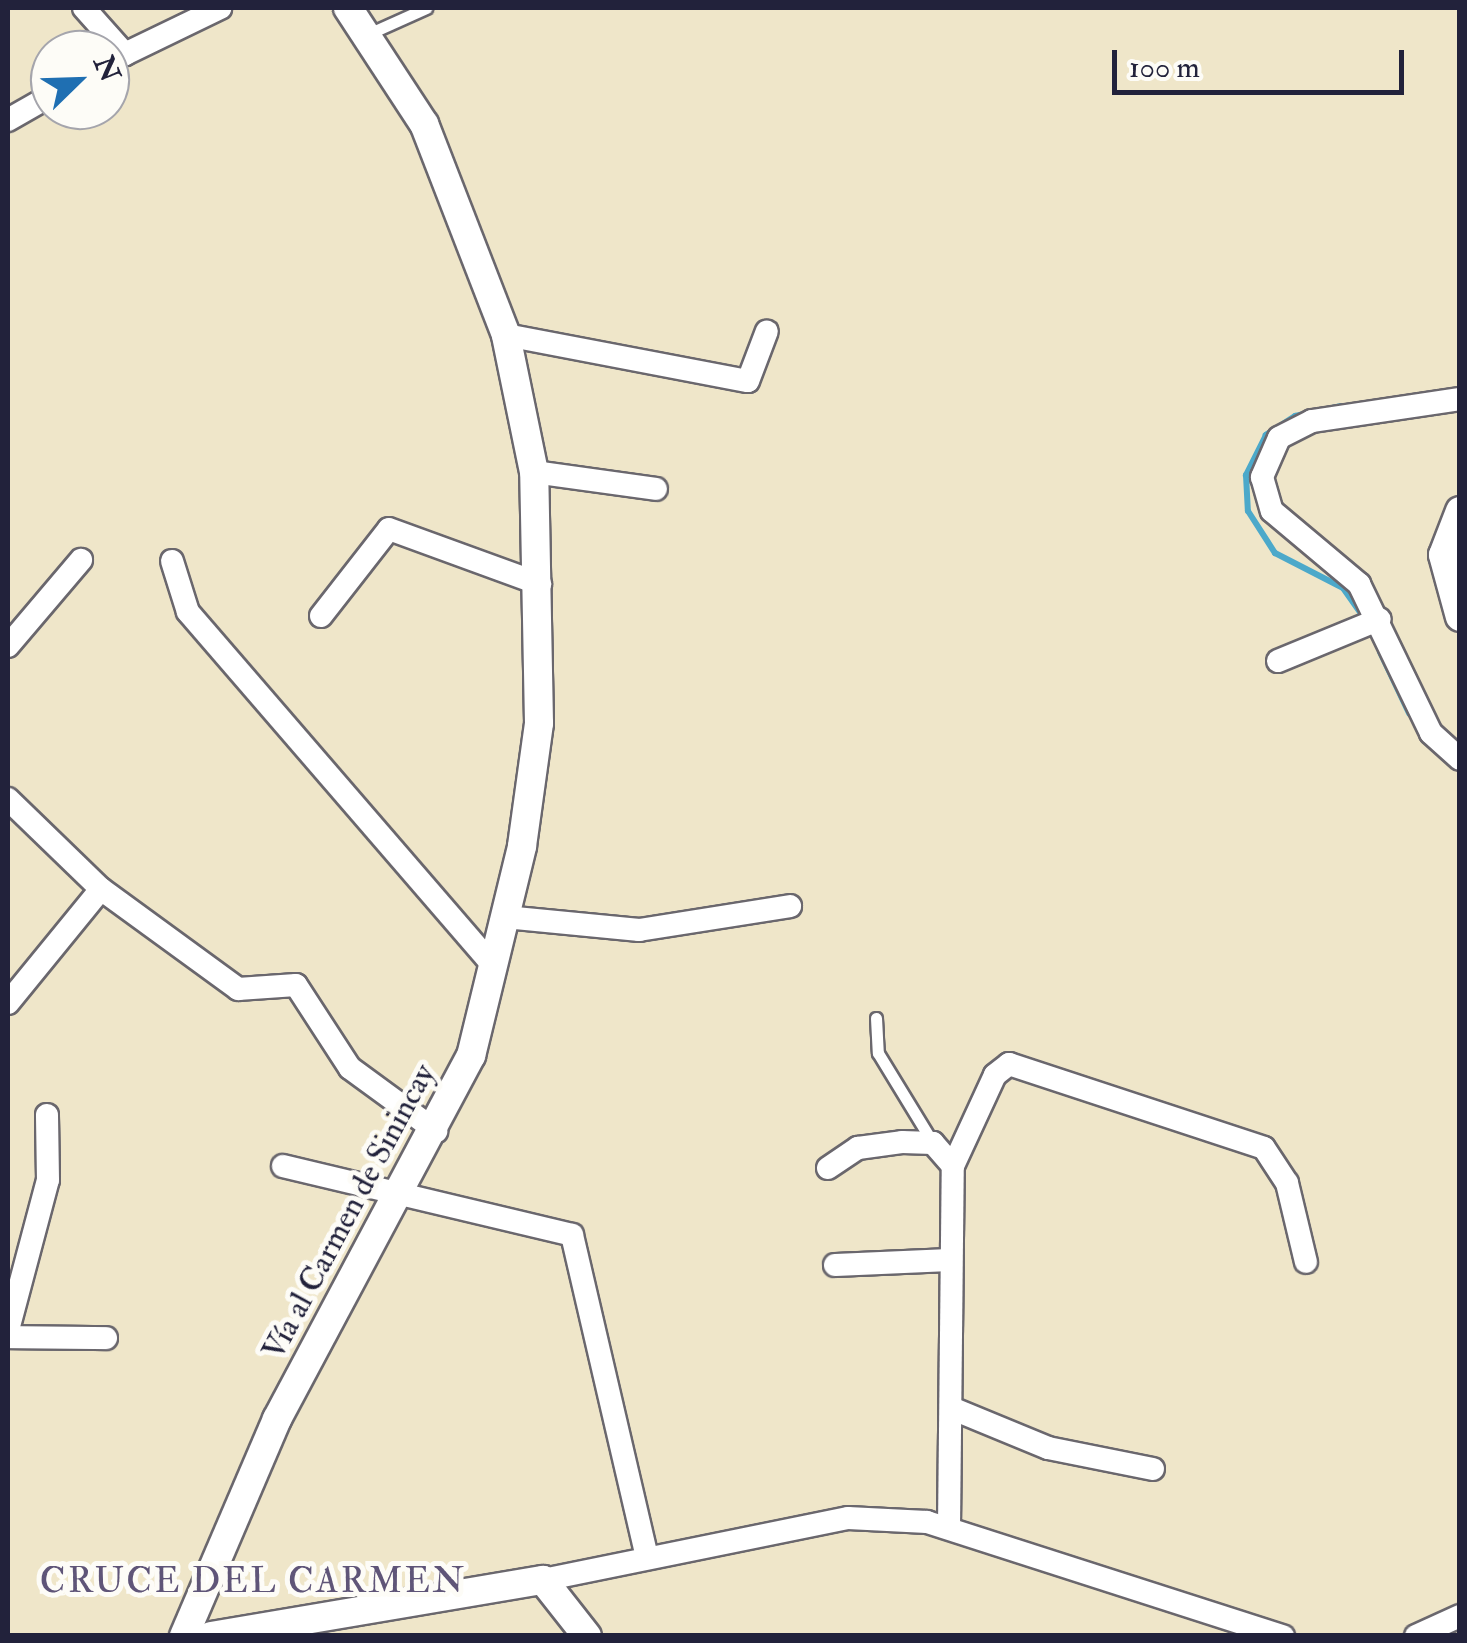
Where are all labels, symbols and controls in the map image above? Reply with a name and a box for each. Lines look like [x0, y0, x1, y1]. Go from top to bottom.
north arrow [30, 30, 130, 130]
scale bar [1117, 30, 1410, 92]
text: 100 m [1129, 49, 1200, 86]
text: N [85, 50, 127, 87]
street label: Vía al Carmen de Sinincay [255, 1057, 443, 1367]
district label: CRUCE DEL CARMEN [40, 1560, 466, 1602]

